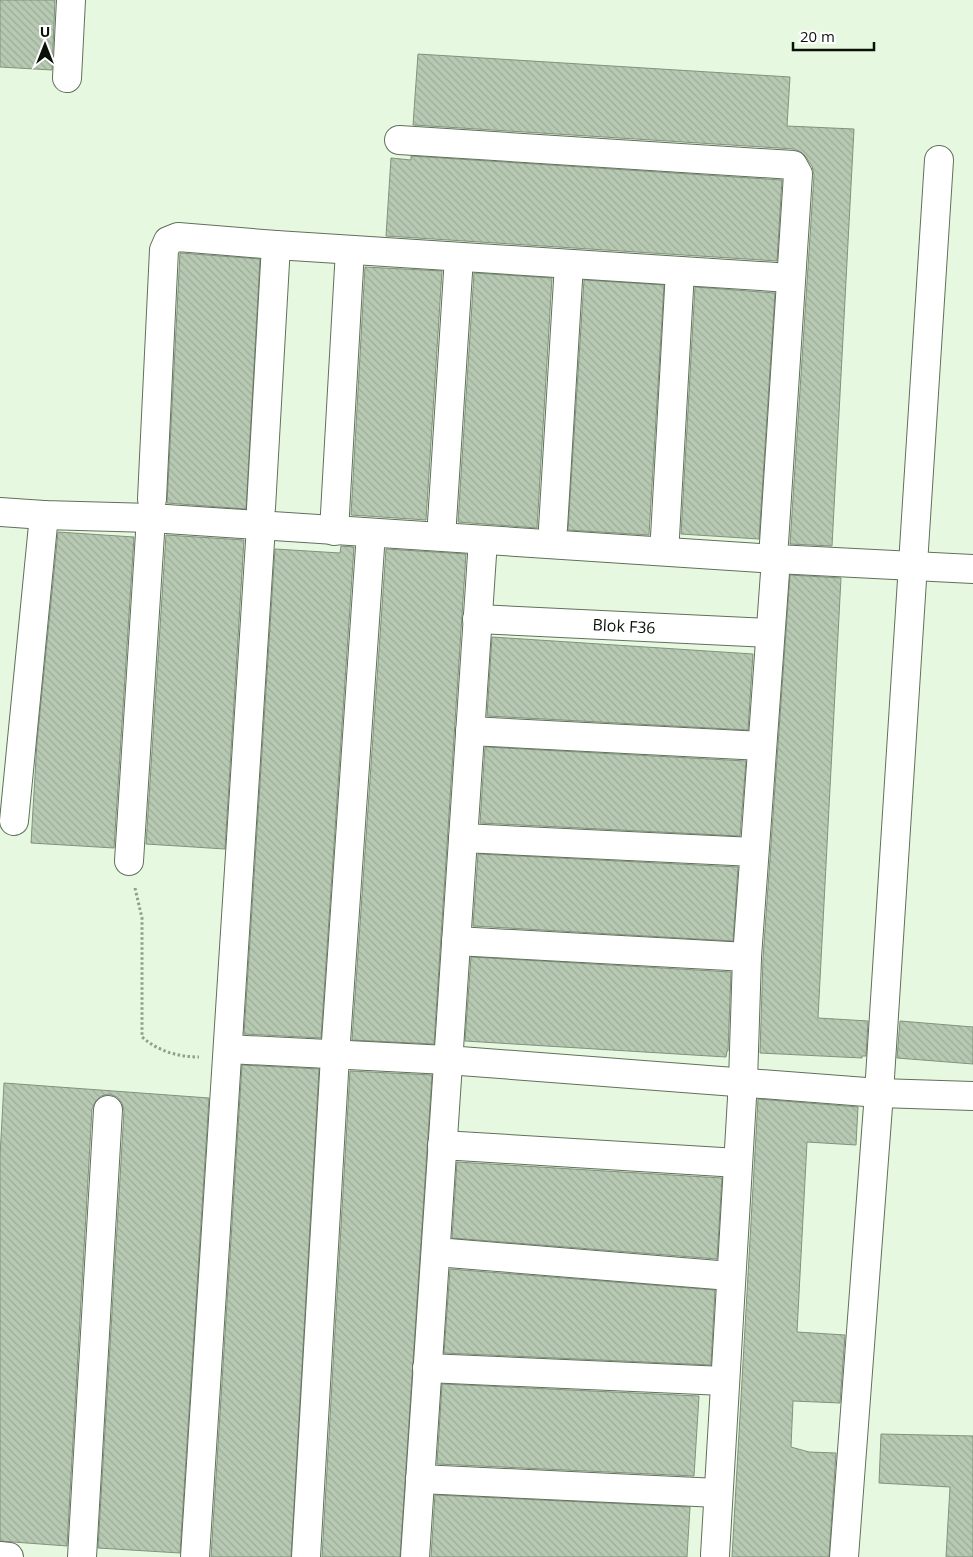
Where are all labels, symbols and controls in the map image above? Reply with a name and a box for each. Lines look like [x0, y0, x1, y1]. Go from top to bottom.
north arrow [20, 20, 70, 70]
scale bar [793, 20, 874, 52]
text: U [40, 22, 50, 41]
text: 20 m [800, 26, 835, 46]
street label: Blok F36 [592, 613, 656, 639]

